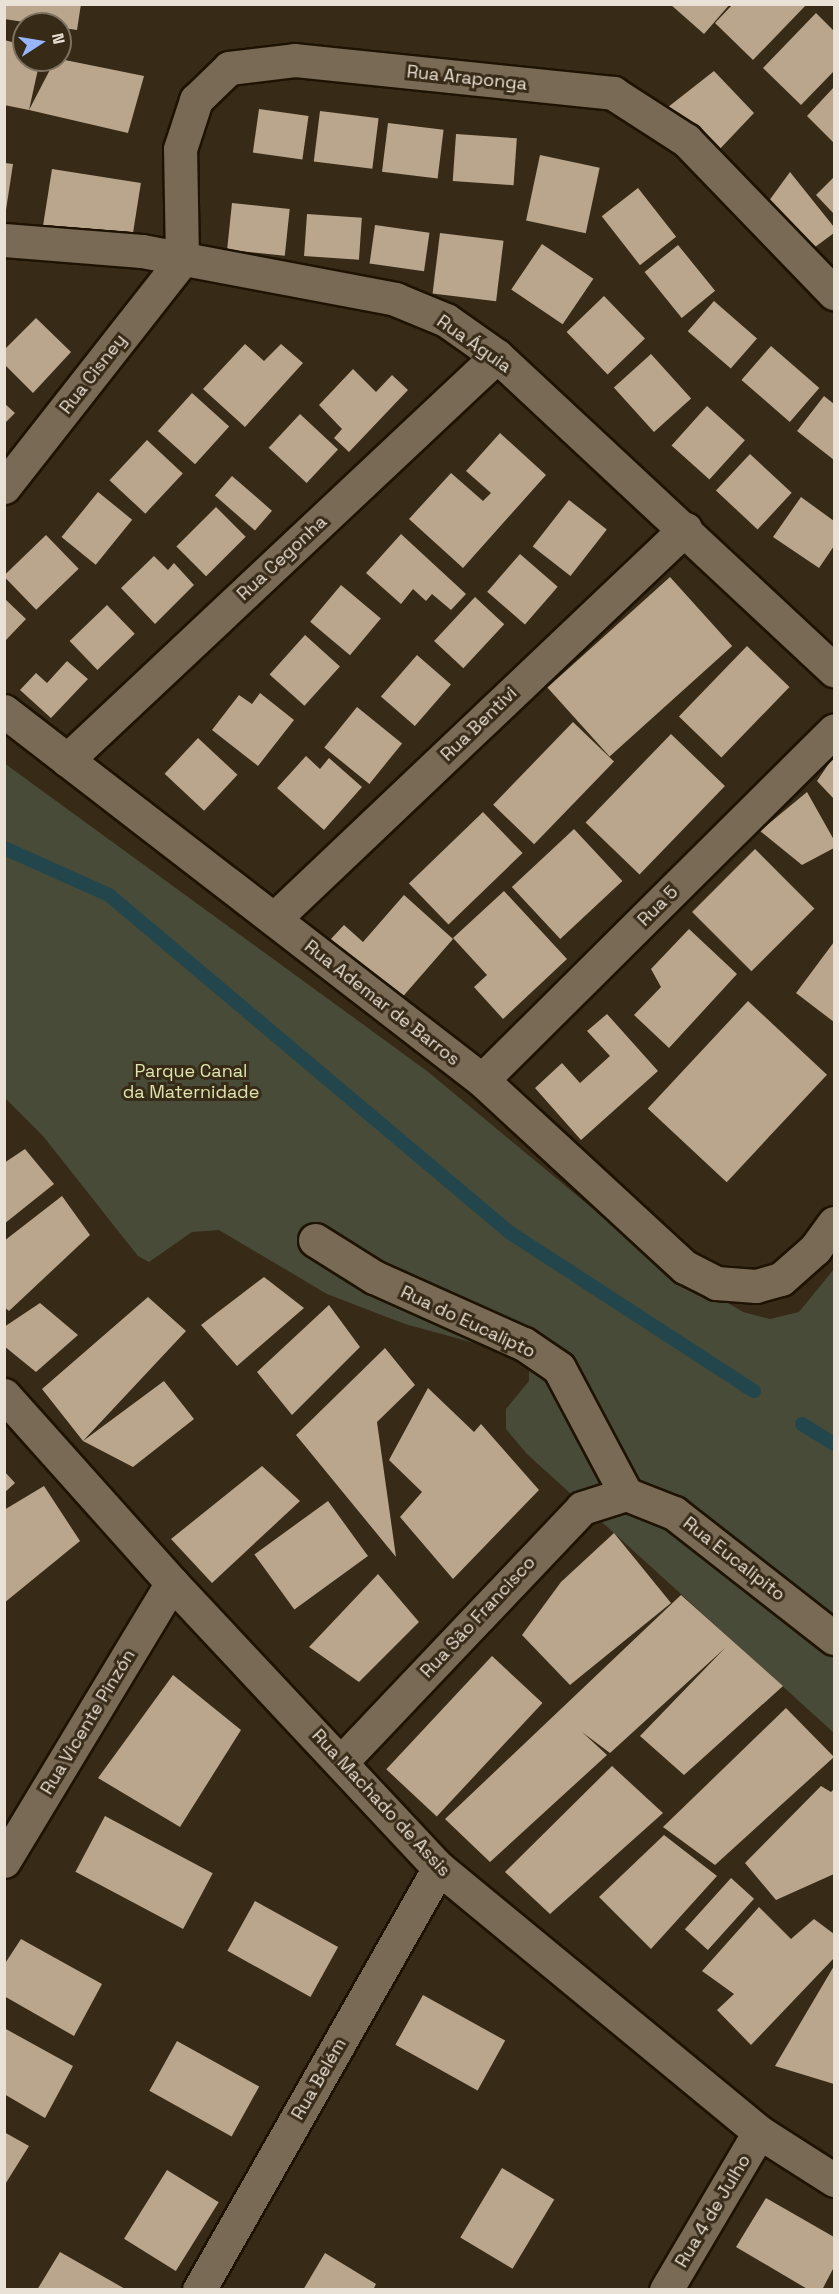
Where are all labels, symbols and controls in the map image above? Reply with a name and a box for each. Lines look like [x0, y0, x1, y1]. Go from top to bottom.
north arrow [12, 12, 72, 72]
text: N [47, 31, 70, 46]
street label: Rua Araponga [406, 61, 528, 95]
street label: Rua Águia [433, 310, 515, 378]
street label: Rua Cisney [55, 330, 131, 418]
street label: Rua Cegonha [233, 511, 331, 605]
street label: Rua Bentivi [436, 682, 522, 766]
street label: Rua 5 [633, 881, 683, 931]
street label: Rua Ademar de Barros [300, 936, 464, 1070]
park label: Parque Canal da Maternidade [123, 1061, 259, 1104]
street label: Rua do Eucalipto [397, 1281, 539, 1363]
street label: Rua Eucalipito [679, 1512, 789, 1606]
street label: Rua São Francisco [416, 1552, 540, 1682]
street label: Rua Vicente Pinzón [36, 1645, 140, 1799]
street label: Rua Machado de Assis [307, 1725, 455, 1881]
street label: Rua Belém [287, 2034, 351, 2124]
street label: Rua 4 de Julho [671, 2151, 755, 2271]

